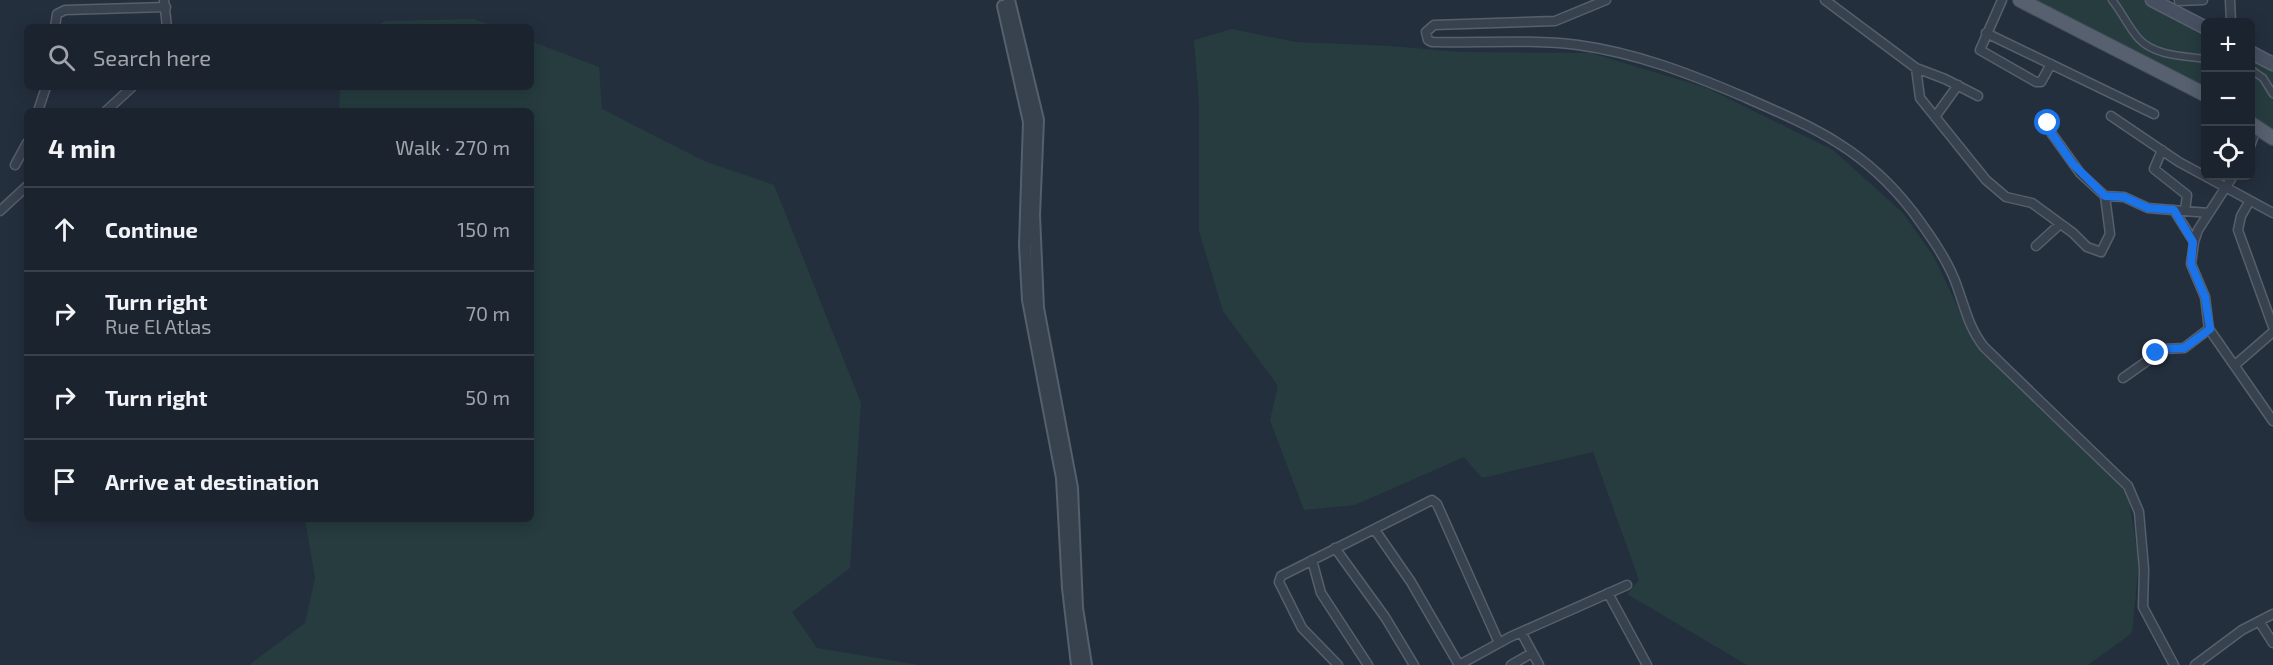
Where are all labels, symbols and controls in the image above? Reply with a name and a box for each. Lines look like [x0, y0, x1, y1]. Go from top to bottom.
map controls [2201, 18, 2255, 180]
button: + [2201, 18, 2255, 72]
search box [24, 24, 534, 90]
icon: search [45, 41, 78, 74]
text: Search here [93, 44, 211, 70]
button: − [2201, 72, 2255, 126]
route start [2034, 109, 2060, 135]
button: locate [2201, 126, 2255, 180]
text: 4 min [48, 132, 116, 163]
text: Walk · 270 m [395, 135, 510, 159]
icon: ahead [48, 213, 81, 246]
text: Continue [105, 216, 198, 242]
text: 150 m [457, 217, 510, 241]
text: Turn right [105, 288, 207, 314]
icon: right [48, 297, 81, 330]
text: 70 m [466, 301, 510, 325]
text: Rue El Atlas [105, 314, 212, 338]
route end [2142, 339, 2168, 365]
icon: right [48, 381, 81, 414]
text: Turn right [105, 384, 207, 410]
text: 50 m [465, 385, 510, 409]
icon: arrive [48, 465, 81, 498]
text: Arrive at destination [105, 468, 319, 494]

